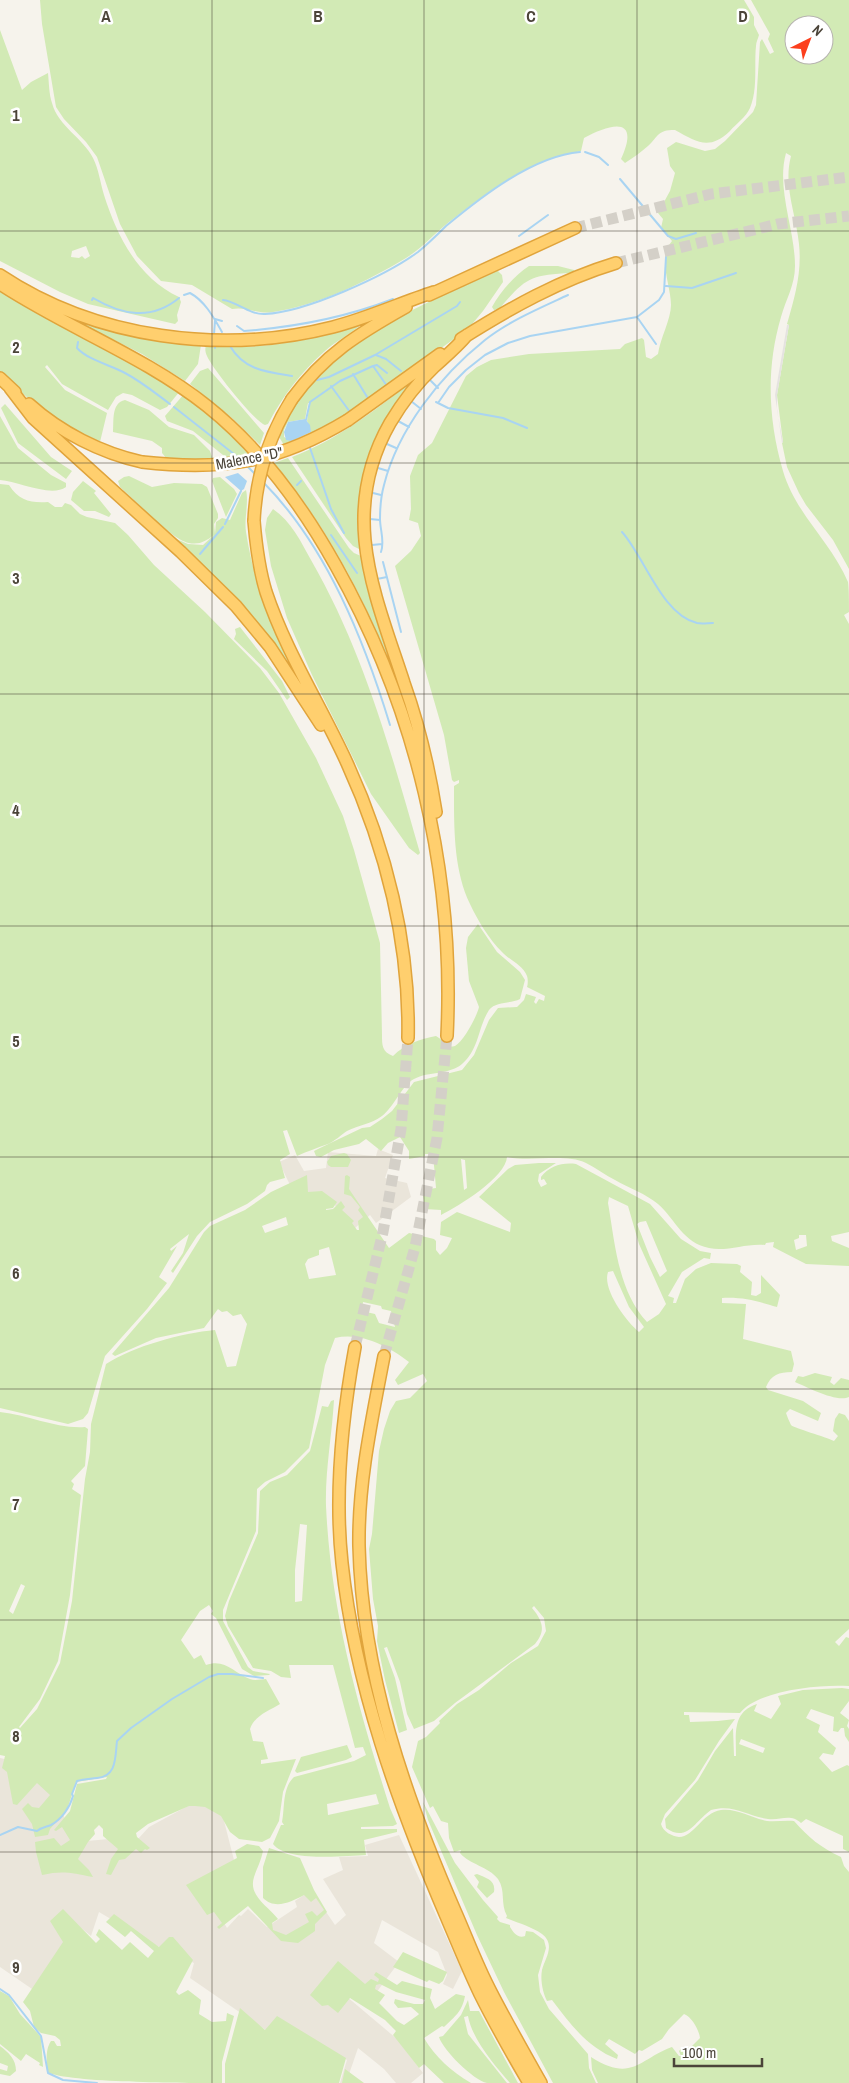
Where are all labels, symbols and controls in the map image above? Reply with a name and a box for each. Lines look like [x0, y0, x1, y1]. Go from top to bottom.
text: A [101, 5, 111, 27]
text: B [313, 5, 323, 27]
text: C [526, 5, 536, 27]
text: D [738, 5, 748, 27]
north arrow [784, 15, 834, 65]
text: N [809, 21, 827, 40]
text: 1 [12, 104, 20, 126]
text: 2 [12, 336, 20, 358]
street label: Malence "D" [214, 441, 284, 475]
text: 3 [12, 567, 20, 589]
text: 4 [12, 799, 20, 821]
text: 5 [12, 1030, 20, 1052]
text: 6 [12, 1262, 20, 1284]
text: 7 [12, 1493, 20, 1515]
text: 8 [12, 1725, 20, 1747]
text: 9 [12, 1956, 20, 1978]
scale bar [674, 2036, 762, 2068]
text: 100 m [682, 2042, 716, 2063]

